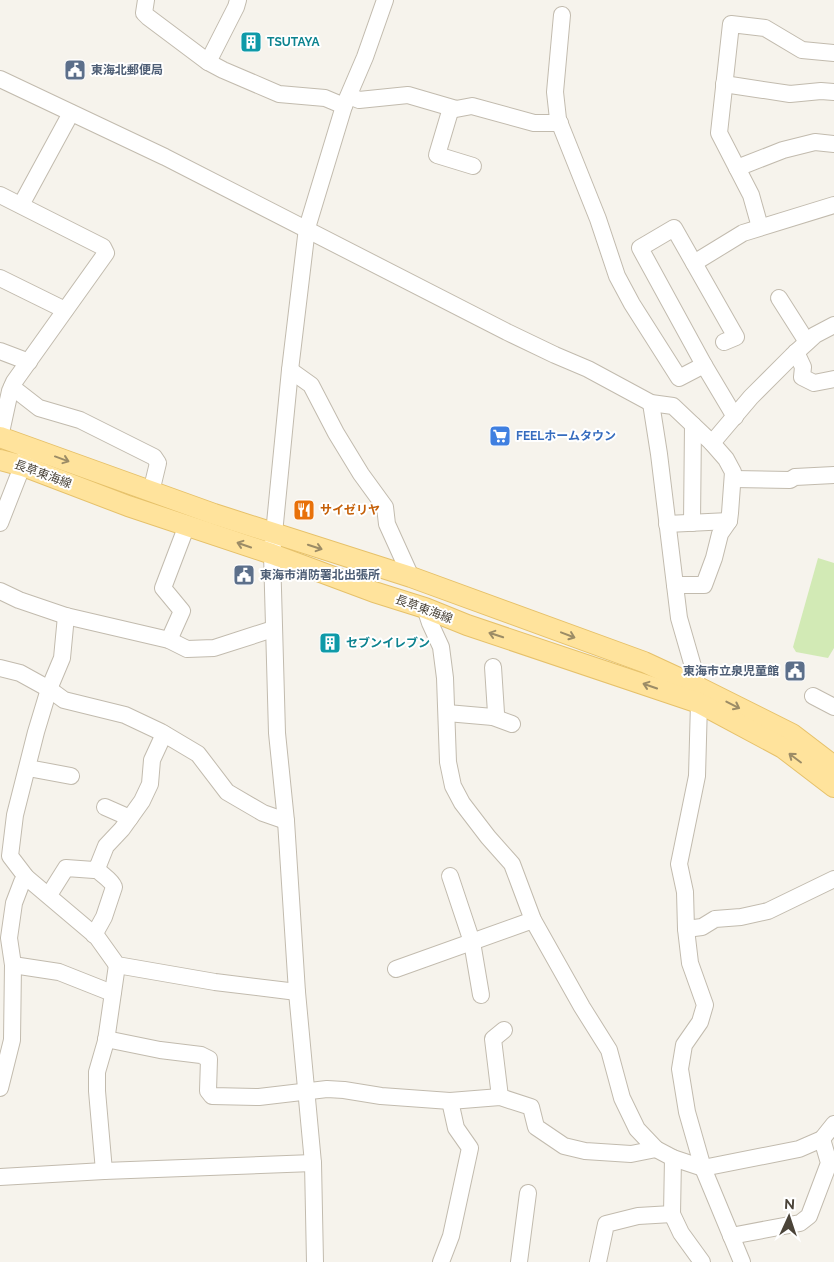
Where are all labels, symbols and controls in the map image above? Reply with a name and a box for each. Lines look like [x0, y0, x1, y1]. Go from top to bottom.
building icon: TSUTAYA [239, 30, 263, 54]
place label: TSUTAYA [267, 35, 321, 49]
public building icon: 東海北郵便局 [63, 58, 87, 82]
place label: 東海北郵便局 [91, 63, 163, 77]
supermarket icon: FEELホームタウン [488, 424, 512, 448]
place label: FEELホームタウン [516, 429, 616, 443]
one-way arrow [54, 455, 70, 464]
street label: 長草東海線 [12, 457, 74, 491]
restaurant icon: サイゼリヤ [292, 498, 316, 522]
place label: サイゼリヤ [320, 503, 380, 517]
one-way arrow [237, 539, 253, 549]
one-way arrow [307, 543, 323, 552]
public building icon: 東海市消防署北出張所 [232, 563, 256, 587]
place label: 東海市消防署北出張所 [260, 568, 380, 582]
street label: 長草東海線 [393, 592, 455, 626]
one-way arrow [489, 630, 504, 639]
building icon: セブンイレブン [318, 631, 342, 655]
one-way arrow [560, 631, 575, 640]
place label: セブンイレブン [346, 636, 430, 650]
public building icon: 東海市立泉児童館 [783, 659, 807, 683]
place label: 東海市立泉児童館 [683, 664, 779, 678]
one-way arrow [643, 681, 659, 690]
one-way arrow [726, 700, 741, 710]
one-way arrow [789, 752, 802, 763]
north arrow [764, 1192, 814, 1242]
text: N [784, 1196, 795, 1212]

